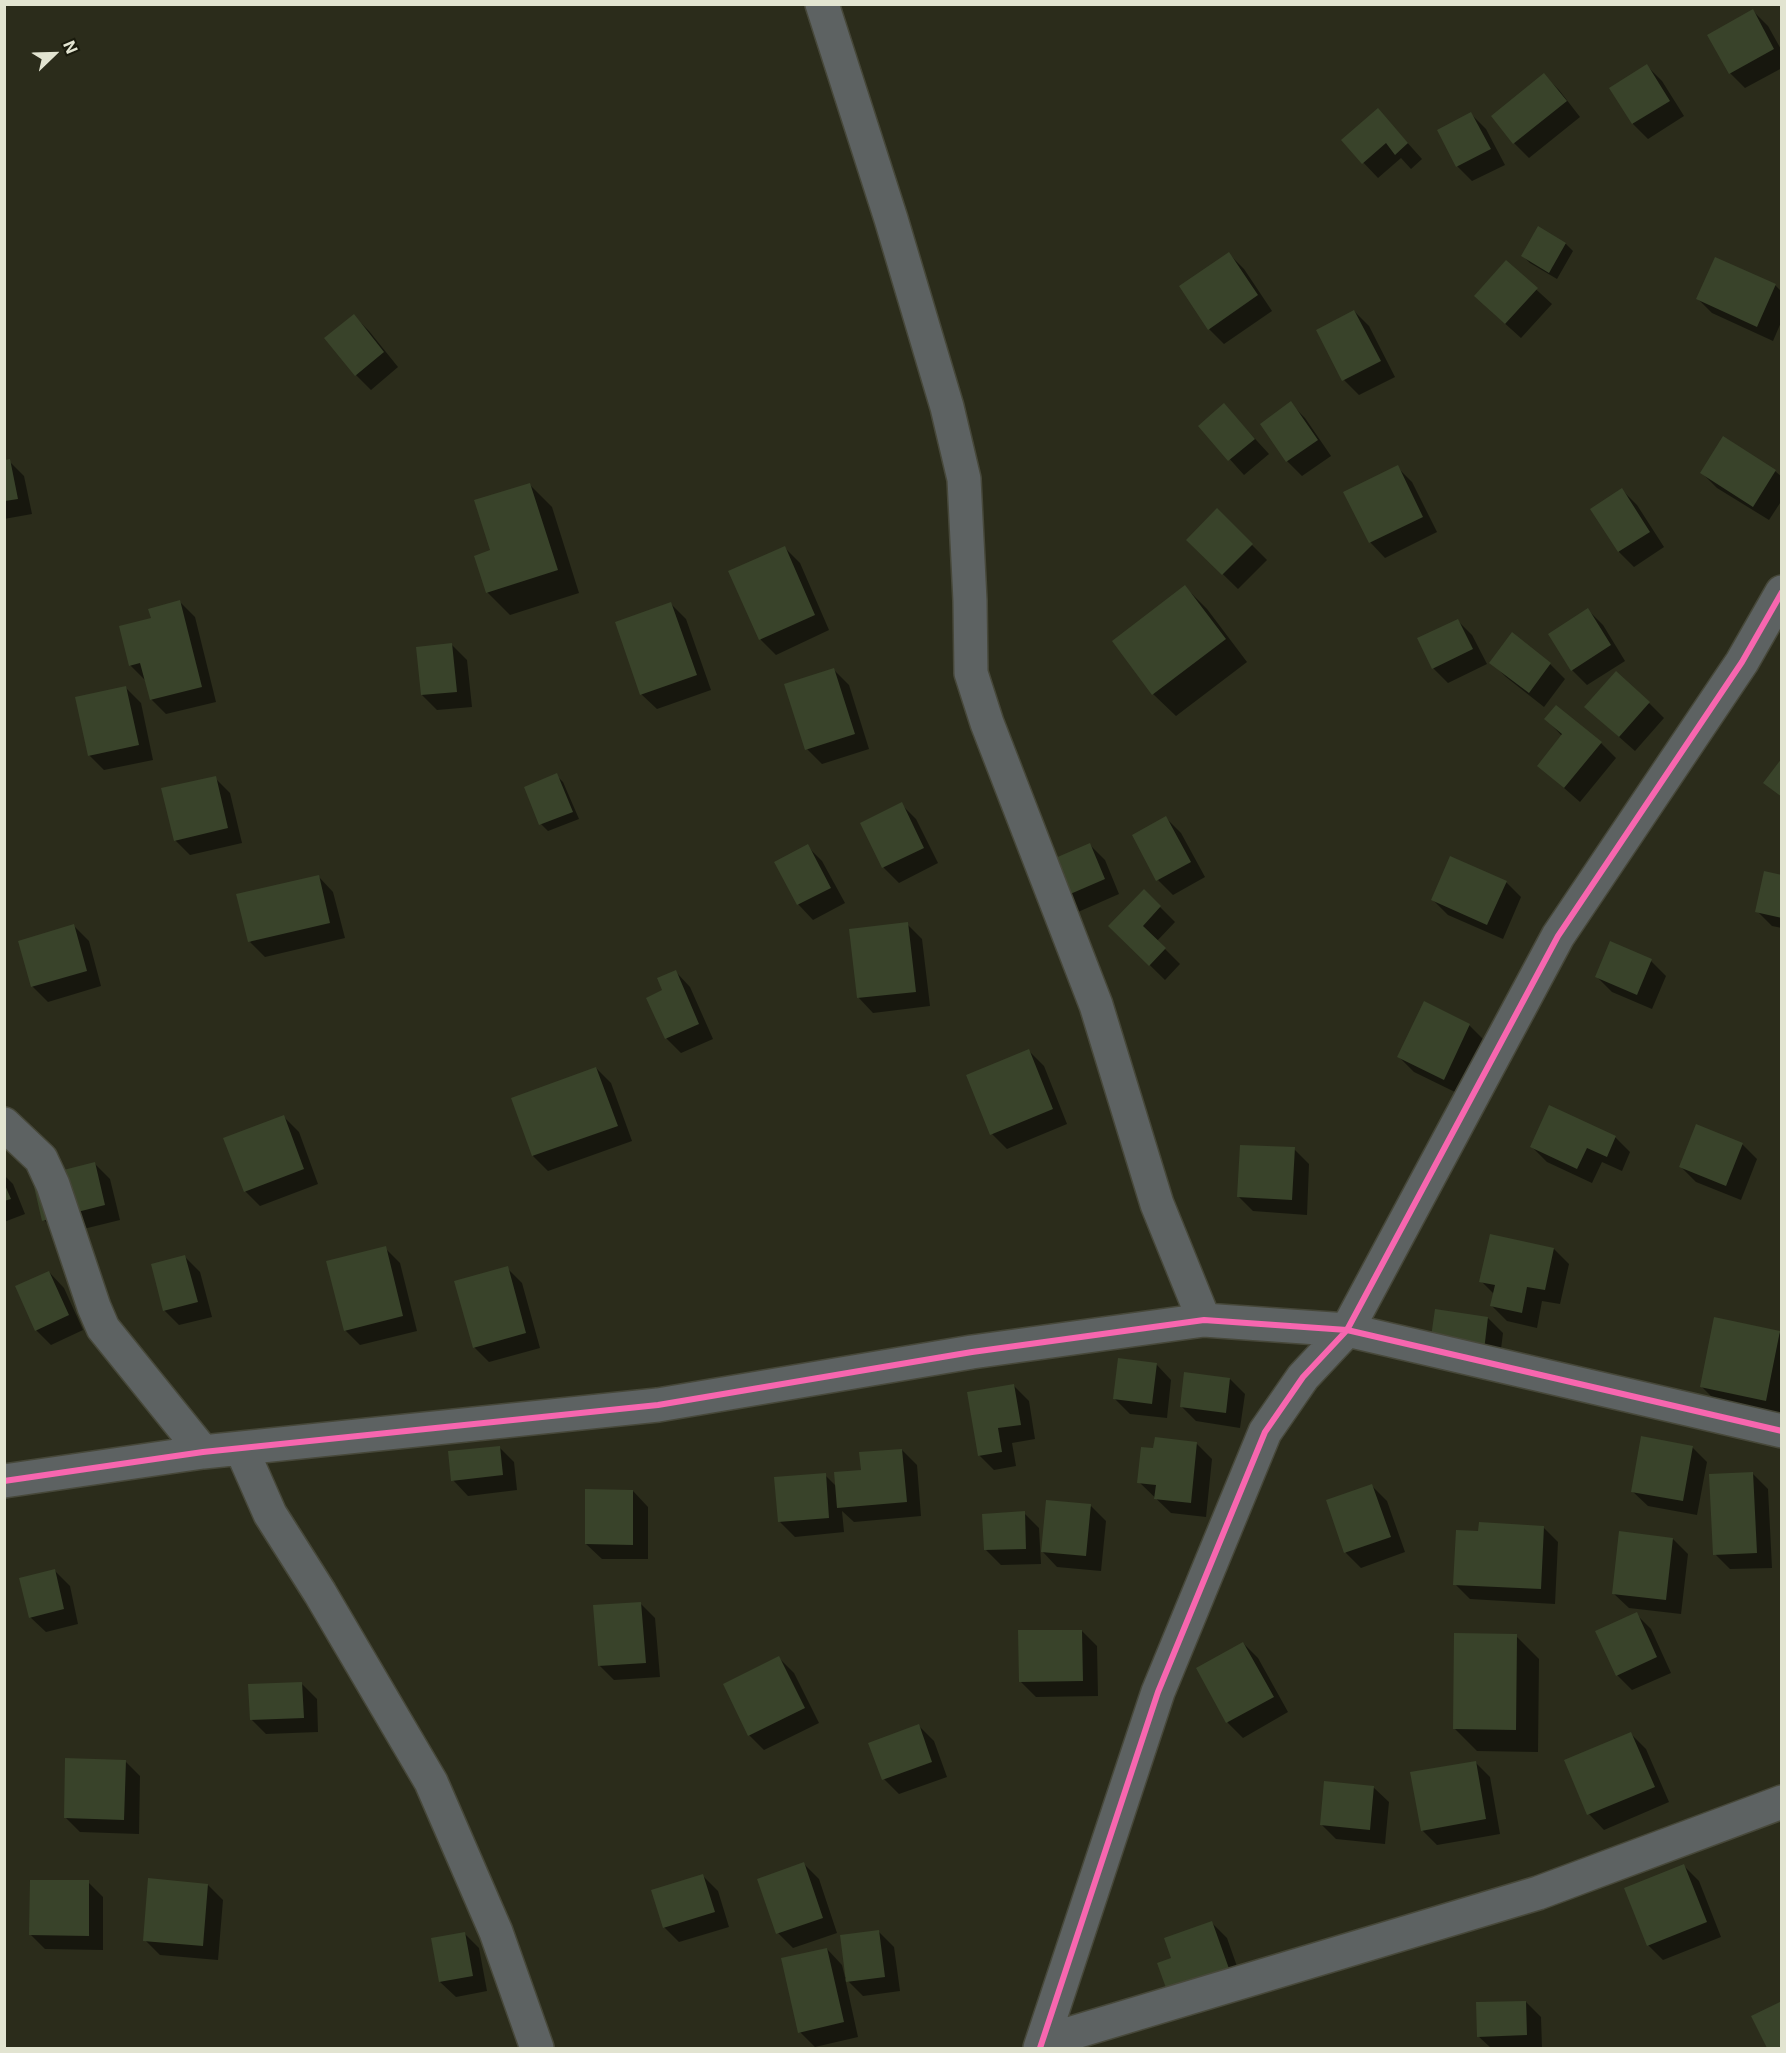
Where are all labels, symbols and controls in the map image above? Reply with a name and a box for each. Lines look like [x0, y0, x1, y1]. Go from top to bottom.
north arrow [24, 24, 84, 84]
text: N [59, 37, 82, 56]

